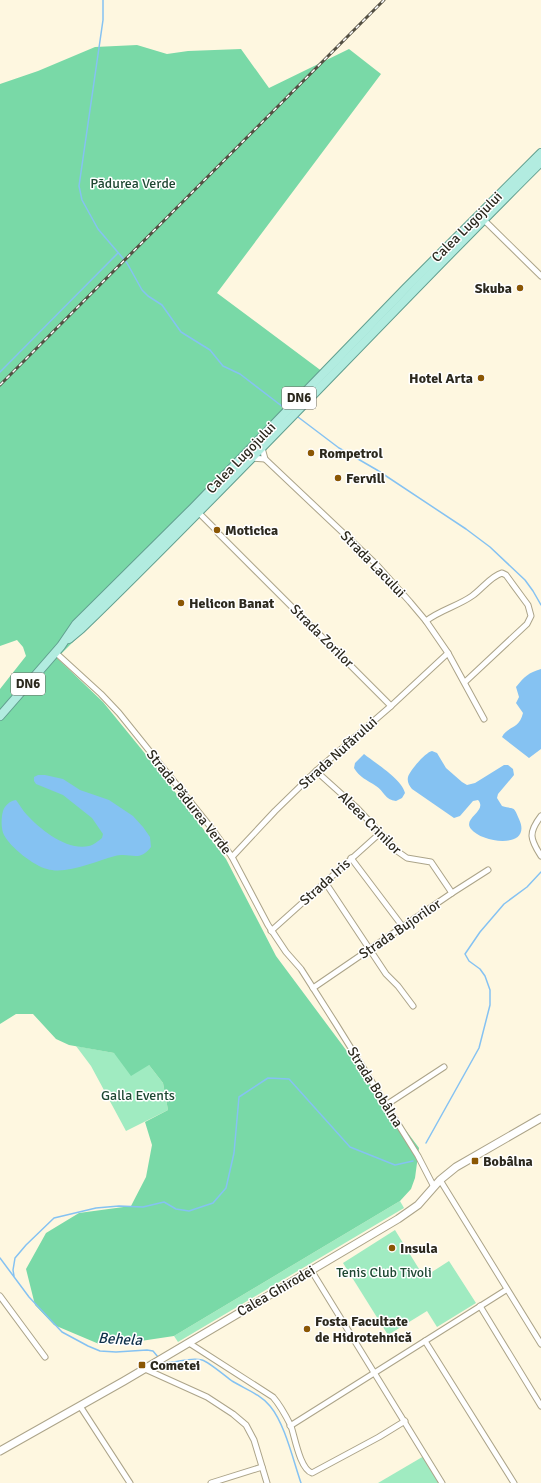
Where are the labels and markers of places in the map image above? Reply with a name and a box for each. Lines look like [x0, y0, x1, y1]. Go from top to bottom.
place label: Skuba [475, 280, 512, 297]
marker: Skuba [515, 283, 525, 293]
place label: Hotel Arta [409, 370, 473, 387]
marker: Hotel Arta [476, 373, 486, 383]
place label: Rompetrol [319, 445, 383, 462]
marker: Rompetrol [306, 448, 316, 458]
place label: Fervill [346, 470, 386, 487]
marker: Fervill [333, 473, 343, 483]
place label: Moticica [225, 522, 278, 539]
marker: Moticica [212, 525, 222, 535]
place label: Helicon Banat [189, 595, 275, 612]
marker: Helicon Banat [176, 598, 186, 608]
place label: Bobâlna [483, 1153, 533, 1170]
marker: Bobâlna [470, 1156, 480, 1166]
place label: Insula [400, 1240, 438, 1257]
marker: Insula [387, 1243, 397, 1253]
place label: Fosta Facultate de Hidrotehnică [315, 1313, 412, 1346]
marker: Fosta Facultate de Hidrotehnică [302, 1324, 312, 1334]
place label: Cometei [150, 1357, 200, 1374]
marker: Cometei [137, 1360, 147, 1370]

